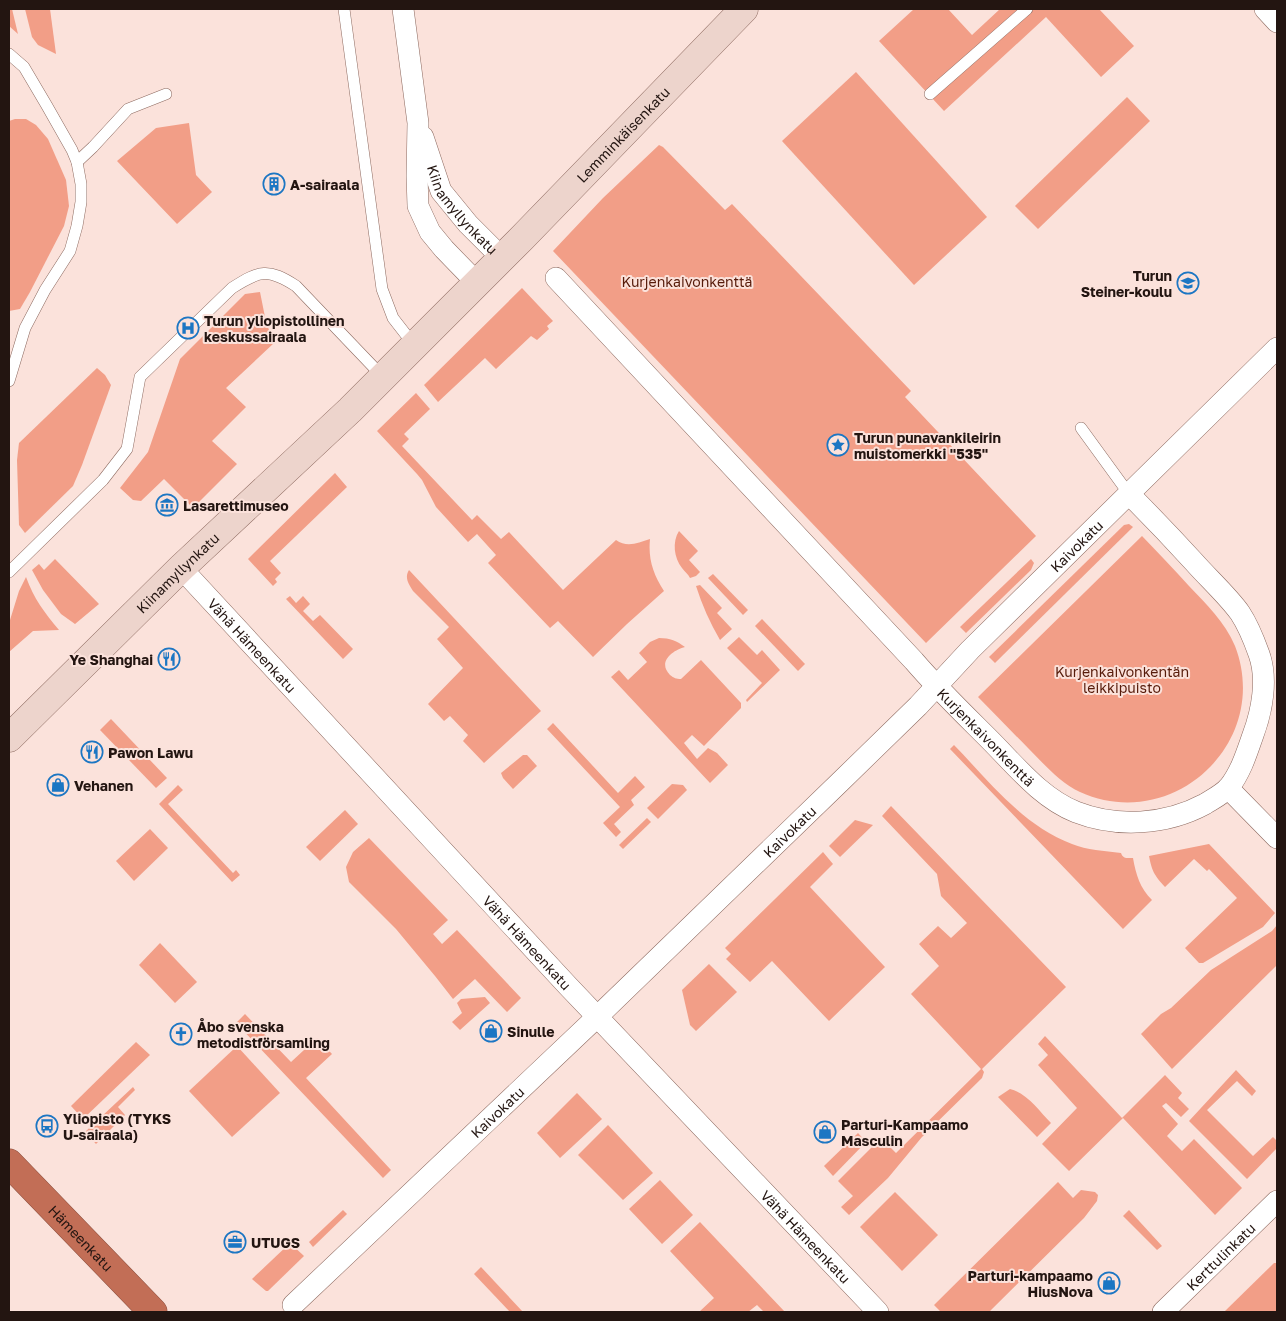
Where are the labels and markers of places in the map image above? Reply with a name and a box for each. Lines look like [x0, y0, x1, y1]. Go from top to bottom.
building icon: A-sairaala [262, 172, 286, 196]
place label: A-sairaala [290, 176, 359, 193]
place label: Turun Steiner-koulu [1081, 267, 1172, 300]
school or university icon: Turun Steiner-koulu [1176, 271, 1200, 295]
place label: Turun yliopistollinen keskussairaala [204, 312, 345, 345]
hospital icon: Turun yliopistollinen keskussairaala [176, 316, 200, 340]
place label: Turun punavankileirin muistomerkki "535" [854, 429, 1001, 462]
place icon: Turun punavankileirin muistomerkki "535" [826, 433, 850, 457]
museum icon: Lasarettimuseo [155, 493, 179, 517]
place label: Lasarettimuseo [183, 497, 289, 514]
restaurant icon: Ye Shanghai [157, 647, 181, 671]
place label: Ye Shanghai [69, 651, 153, 668]
restaurant icon: Pawon Lawu [80, 740, 104, 764]
place label: Pawon Lawu [108, 744, 193, 761]
shop icon: Vehanen [46, 773, 70, 797]
place label: Vehanen [74, 777, 133, 794]
place label: Åbo svenska metodistförsamling [197, 1017, 330, 1051]
shop icon: Sinulle [479, 1019, 503, 1043]
church icon: Åbo svenska metodistförsamling [169, 1022, 193, 1046]
place label: Sinulle [507, 1023, 555, 1040]
place label: Yliopisto (TYKS U-sairaala) [63, 1110, 171, 1143]
bus stop icon: Yliopisto (TYKS U-sairaala) [35, 1114, 59, 1138]
place label: Parturi-Kampaamo Masculin [841, 1116, 968, 1149]
shop icon: Parturi-Kampaamo Masculin [813, 1120, 837, 1144]
office icon: UTUGS [223, 1230, 247, 1254]
place label: UTUGS [251, 1234, 300, 1251]
place label: Parturi-kampaamo HiusNova [968, 1267, 1093, 1300]
shop icon: Parturi-kampaamo HiusNova [1097, 1271, 1121, 1295]

